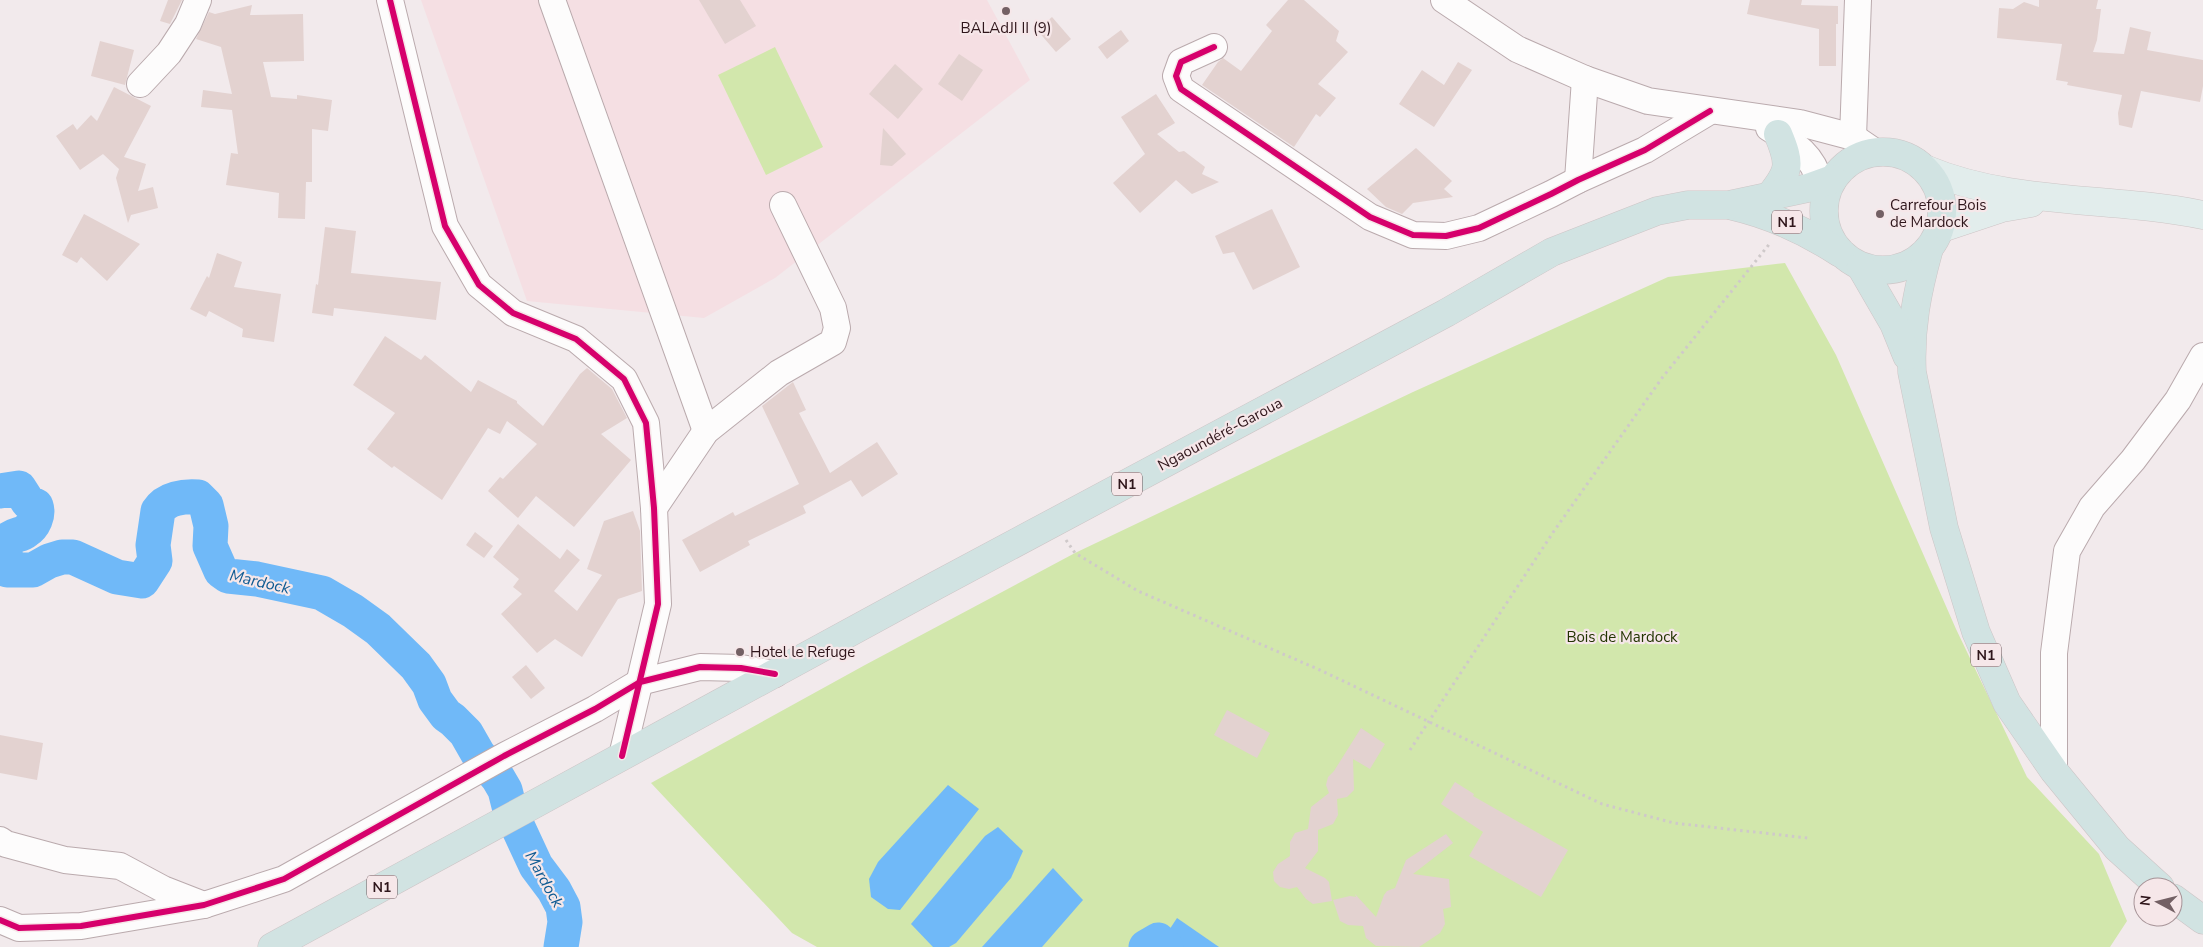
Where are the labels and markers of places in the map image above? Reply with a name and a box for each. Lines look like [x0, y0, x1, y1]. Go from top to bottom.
marker: BALAdJI II (9) [1000, 5, 1012, 17]
place label: BALAdJI II (9) [960, 18, 1052, 38]
place label: Carrefour Bois de Mardock [1890, 195, 1986, 232]
marker: Carrefour Bois de Mardock [1874, 208, 1886, 220]
place label: Hotel le Refuge [750, 642, 855, 662]
marker: Hotel le Refuge [734, 646, 746, 658]

